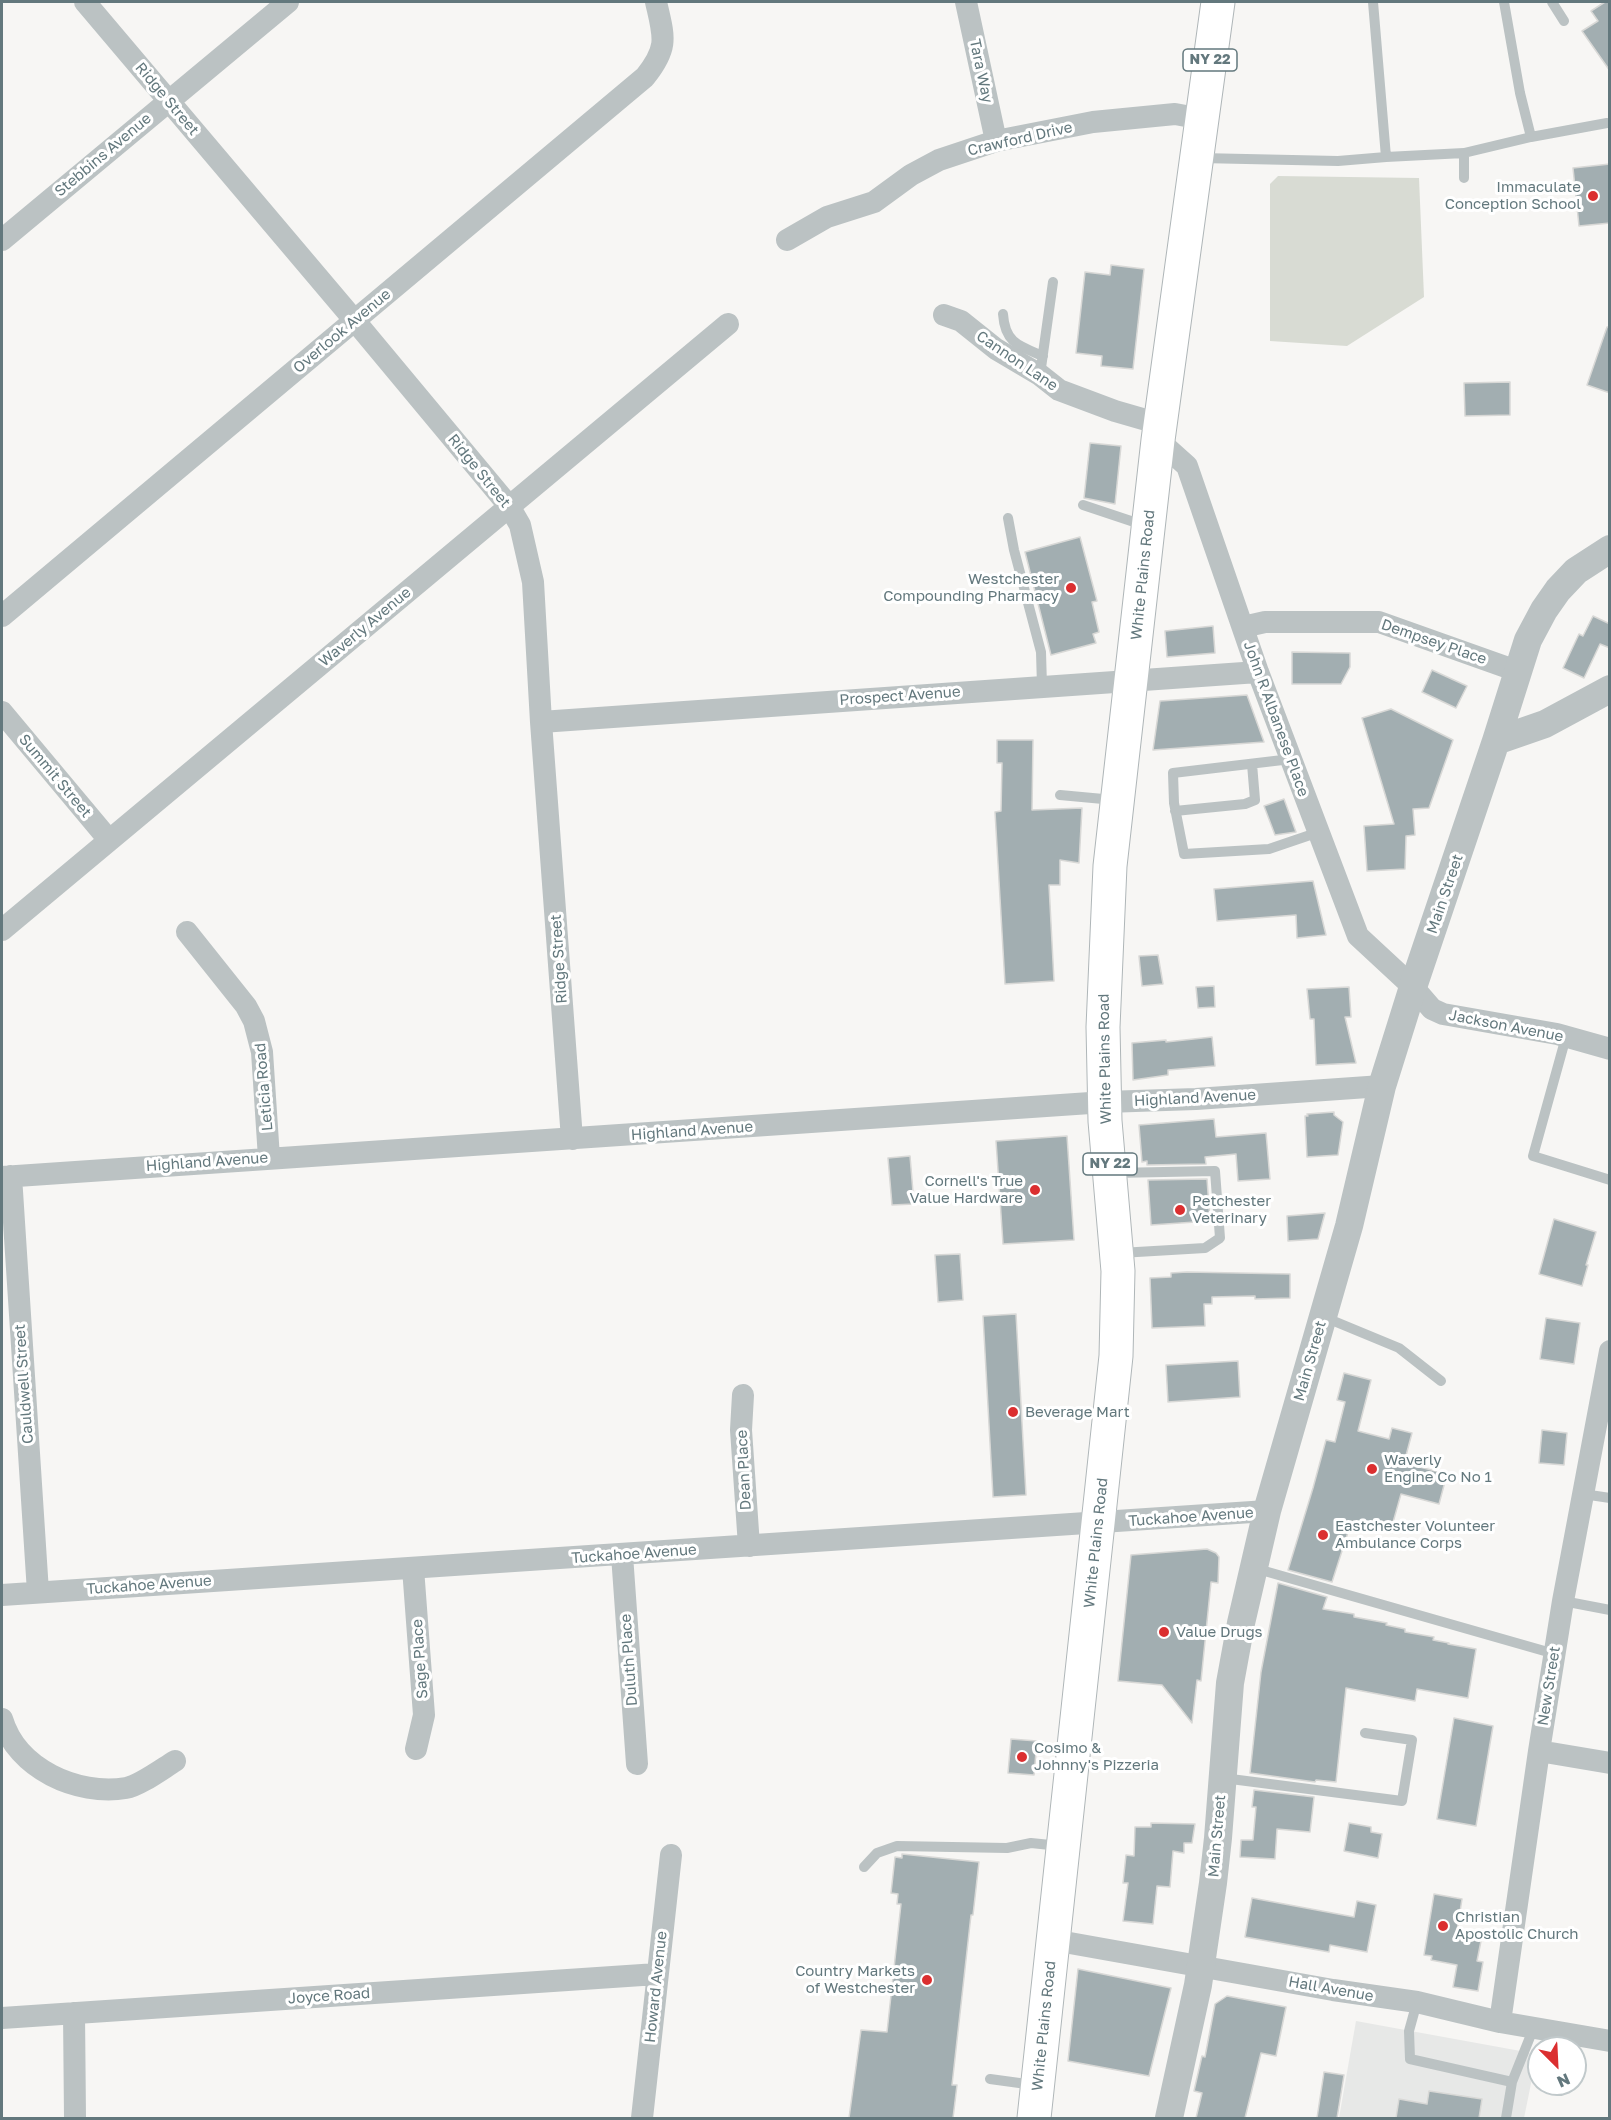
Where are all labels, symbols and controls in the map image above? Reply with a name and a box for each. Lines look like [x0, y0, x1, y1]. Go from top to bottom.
street label: Tara Way [965, 37, 997, 105]
road number: NY 22 [1183, 49, 1237, 71]
street label: Ridge Street [131, 59, 203, 139]
street label: Stebbins Avenue [51, 109, 155, 201]
street label: Crawford Drive [966, 118, 1074, 160]
place label: Immaculate Conception School [1445, 178, 1581, 213]
marker: Immaculate Conception School [1586, 189, 1600, 203]
street label: Overlook Avenue [290, 285, 394, 377]
street label: Cannon Lane [973, 327, 1061, 395]
street label: Ridge Street [444, 431, 514, 511]
street label: White Plains Road [1127, 509, 1159, 641]
place label: Westchester Compounding Pharmacy [883, 570, 1059, 605]
marker: Westchester Compounding Pharmacy [1064, 581, 1078, 595]
street label: Waverly Avenue [315, 583, 415, 671]
street label: Dempsey Place [1379, 616, 1489, 668]
street label: John R Albanese Place [1239, 639, 1313, 799]
street label: Prospect Avenue [839, 683, 961, 709]
street label: Summit Street [15, 731, 95, 821]
street label: Main Street [1423, 852, 1467, 936]
street label: Ridge Street [547, 914, 571, 1004]
street label: White Plains Road [1095, 993, 1115, 1125]
street label: Jackson Avenue [1447, 1006, 1565, 1046]
street label: Leticia Road [251, 1042, 277, 1132]
street label: Highland Avenue [1133, 1086, 1257, 1110]
street label: Highland Avenue [630, 1118, 754, 1144]
street label: Highland Avenue [145, 1149, 269, 1175]
road number: NY 22 [1083, 1153, 1137, 1175]
place label: Cornell's True Value Hardware [910, 1172, 1023, 1207]
marker: Cornell's True Value Hardware [1028, 1183, 1042, 1197]
place label: Petchester Veterinary [1192, 1192, 1271, 1227]
marker: Petchester Veterinary [1173, 1203, 1187, 1217]
street label: Main Street [1290, 1319, 1330, 1403]
street label: Cauldwell Street [11, 1323, 37, 1445]
place label: Beverage Mart [1025, 1403, 1130, 1421]
marker: Beverage Mart [1006, 1405, 1020, 1419]
street label: Dean Place [733, 1429, 755, 1511]
place label: Waverly Engine Co No 1 [1384, 1451, 1492, 1486]
marker: Waverly Engine Co No 1 [1365, 1462, 1379, 1476]
street label: White Plains Road [1080, 1477, 1112, 1609]
street label: Tuckahoe Avenue [1128, 1504, 1254, 1530]
place label: Eastchester Volunteer Ambulance Corps [1335, 1517, 1495, 1552]
marker: Eastchester Volunteer Ambulance Corps [1316, 1528, 1330, 1542]
street label: Tuckahoe Avenue [571, 1541, 697, 1567]
street label: Tuckahoe Avenue [86, 1572, 212, 1598]
street label: Duluth Place [617, 1613, 641, 1707]
street label: Sage Place [408, 1619, 432, 1699]
place label: Value Drugs [1176, 1623, 1263, 1641]
marker: Value Drugs [1157, 1625, 1171, 1639]
street label: New Street [1534, 1645, 1564, 1727]
place label: Cosimo & Johnny's Pizzeria [1034, 1739, 1159, 1774]
marker: Cosimo & Johnny's Pizzeria [1015, 1750, 1029, 1764]
street label: Main Street [1204, 1794, 1230, 1878]
place label: Christian Apostolic Church [1455, 1908, 1579, 1943]
marker: Christian Apostolic Church [1436, 1919, 1450, 1933]
street label: Howard Avenue [641, 1930, 671, 2044]
street label: White Plains Road [1028, 1960, 1060, 2092]
place label: Country Markets of Westchester [795, 1962, 915, 1997]
marker: Country Markets of Westchester [920, 1973, 934, 1987]
street label: Hall Avenue [1287, 1973, 1375, 2005]
street label: Joyce Road [287, 1984, 371, 2008]
north arrow [1527, 2036, 1587, 2096]
text: N [1554, 2069, 1573, 2092]

